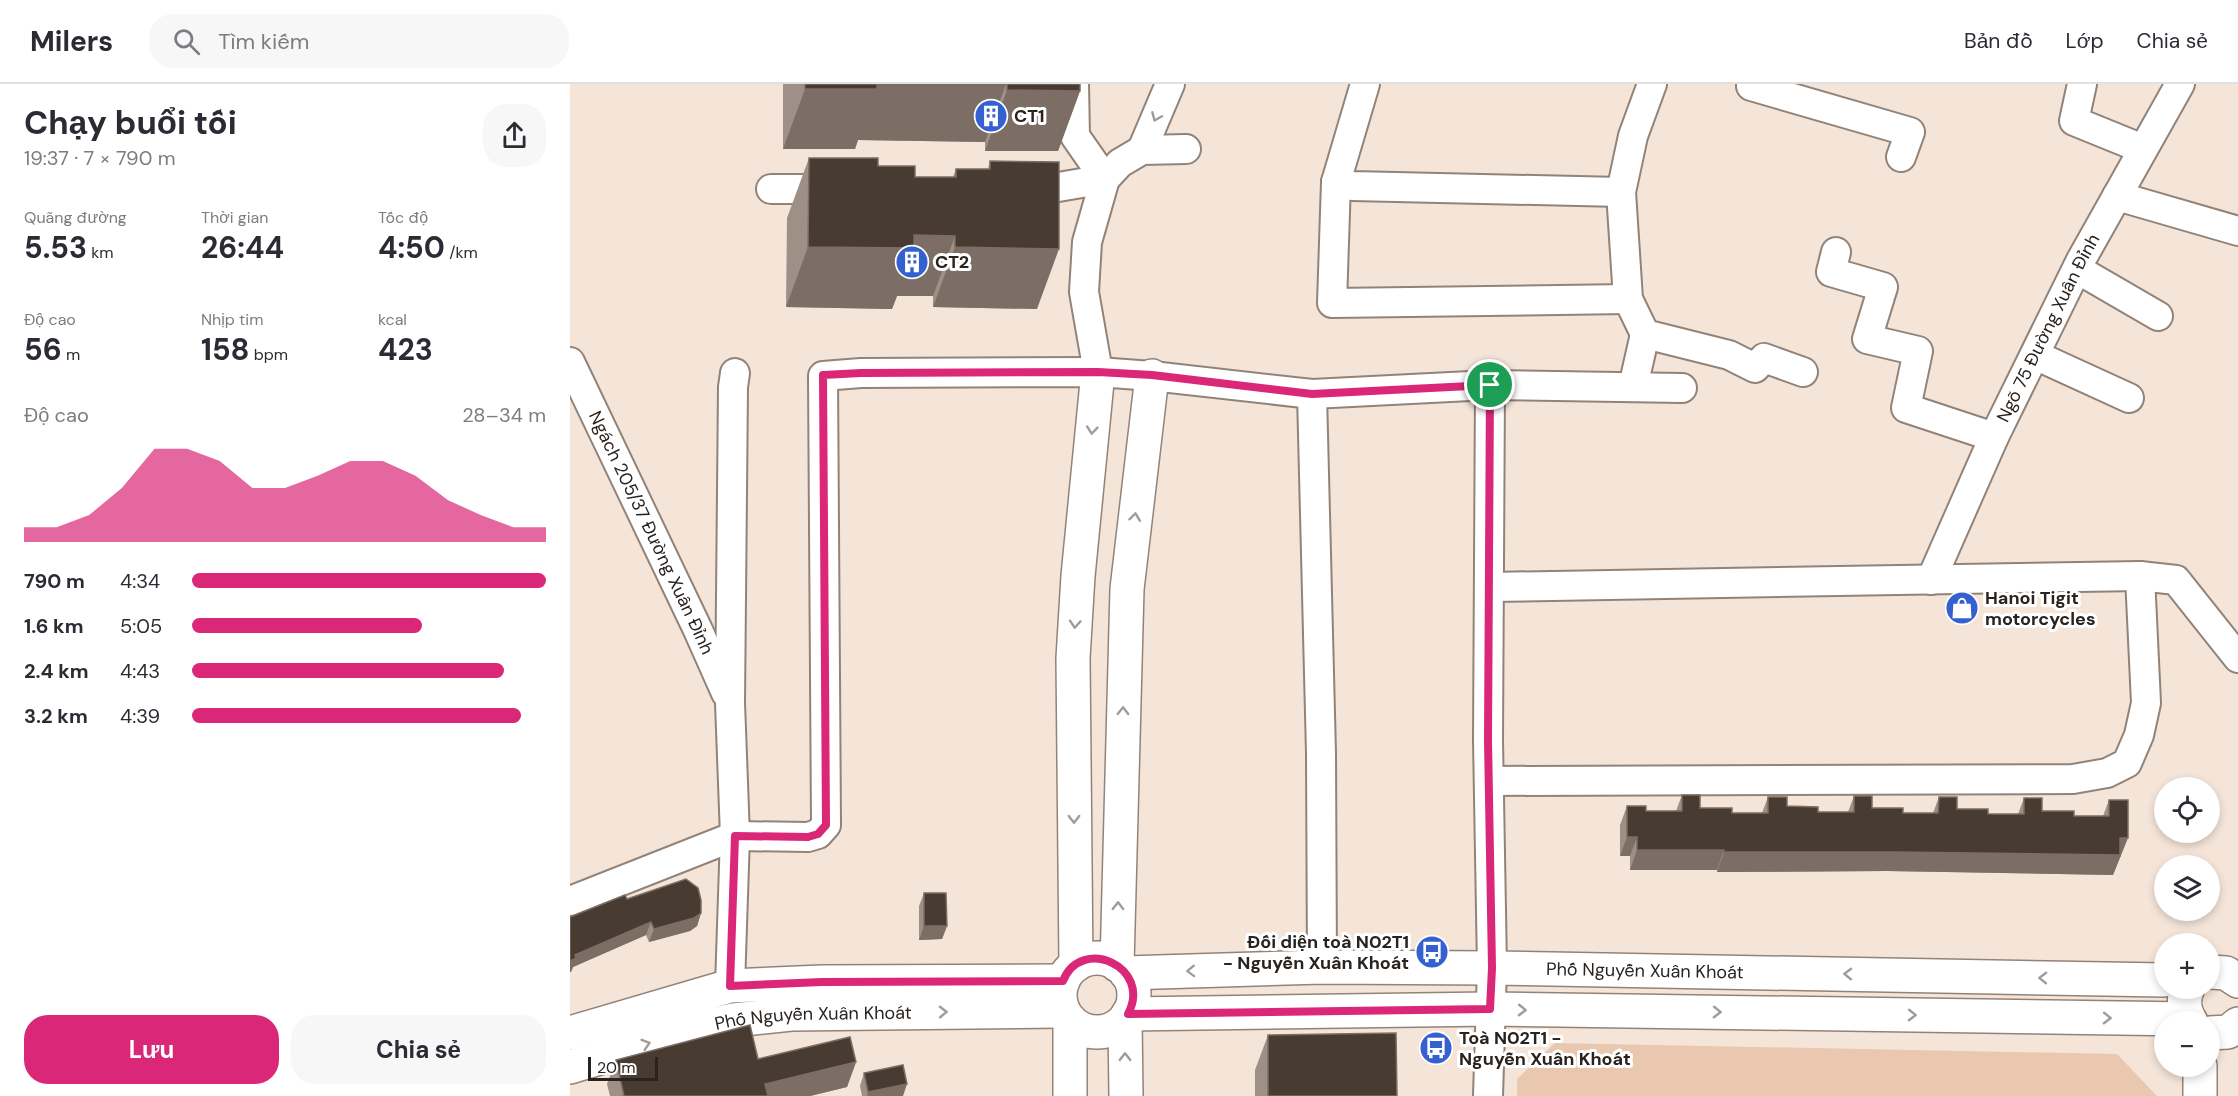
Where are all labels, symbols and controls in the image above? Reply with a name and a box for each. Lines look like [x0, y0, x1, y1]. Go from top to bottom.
search box [149, 14, 569, 68]
text: Milers [30, 23, 113, 60]
icon: search [170, 25, 203, 58]
text: Tìm kiếm [218, 27, 309, 56]
text: Bản đồ [1964, 27, 2033, 55]
text: Lớp [2066, 27, 2104, 55]
text: Chia sẻ [2137, 27, 2208, 55]
building icon: CT1 [973, 98, 1009, 134]
text: Chạy buổi tối [24, 101, 237, 144]
button: share [483, 104, 546, 167]
place label: CT1 [1014, 104, 1044, 128]
one-way arrow [1151, 111, 1163, 122]
text: 19:37 · 7 × 790 m [24, 145, 175, 171]
text: Quãng đường [24, 207, 127, 228]
text: Thời gian [201, 207, 268, 228]
text: Tốc độ [378, 207, 428, 228]
text: 5.53 [24, 228, 87, 267]
text: 26:44 [201, 228, 284, 267]
text: 4:50 [378, 228, 445, 267]
street label: Ngõ 75 Đường Xuân Đỉnh [1991, 229, 2105, 426]
text: km [87, 242, 114, 263]
text: /km [445, 242, 478, 263]
building icon: CT2 [894, 244, 930, 280]
place label: CT2 [935, 250, 969, 274]
text: Độ cao [24, 309, 76, 330]
text: Nhịp tim [201, 309, 263, 330]
text: kcal [378, 309, 407, 330]
text: 56 [24, 330, 62, 369]
text: 158 [201, 330, 250, 369]
text: 423 [378, 330, 433, 369]
text: m [62, 344, 80, 365]
text: bpm [250, 344, 288, 365]
pin [1464, 359, 1515, 410]
icon: arrive [1473, 368, 1506, 401]
text: Độ cao [24, 402, 89, 428]
text: 28–34 m [462, 402, 546, 428]
street label: Ngách 205/37 Đường Xuân Đỉnh [583, 407, 719, 658]
one-way arrow [1086, 426, 1099, 435]
one-way arrow [1128, 512, 1141, 521]
text: 790 m [24, 568, 85, 594]
text: 4:34 [120, 568, 160, 594]
place label: Hanoi Tigit motorcycles [1985, 586, 2096, 631]
shop icon: Hanoi Tigit motorcycles [1944, 590, 1980, 626]
text: 1.6 km [24, 613, 83, 639]
text: 5:05 [120, 613, 162, 639]
one-way arrow [1069, 620, 1082, 629]
text: 2.4 km [24, 658, 89, 684]
text: 4:43 [120, 658, 160, 684]
text: 3.2 km [24, 703, 88, 729]
text: 4:39 [120, 703, 160, 729]
one-way arrow [1116, 707, 1129, 716]
map controls [2154, 777, 2220, 1077]
button: locate [2154, 777, 2220, 843]
one-way arrow [1068, 815, 1081, 824]
button: layers [2154, 855, 2220, 921]
one-way arrow [1112, 902, 1124, 911]
place label: Đối diện toà N02T1 - Nguyễn Xuân Khoát [1223, 930, 1409, 975]
button: + [2154, 933, 2220, 999]
bus stop icon: Đối diện toà N02T1 - Nguyễn Xuân Khoát [1414, 934, 1450, 970]
street label: Phố Nguyễn Xuân Khoát [1546, 957, 1744, 984]
one-way arrow [1187, 965, 1196, 977]
one-way arrow [1844, 968, 1853, 980]
one-way arrow [2039, 971, 2048, 984]
street label: Phố Nguyễn Xuân Khoát [712, 1001, 912, 1036]
one-way arrow [1518, 1004, 1527, 1016]
one-way arrow [938, 1006, 947, 1019]
one-way arrow [1713, 1006, 1722, 1018]
one-way arrow [1908, 1009, 1917, 1021]
one-way arrow [2103, 1011, 2112, 1024]
button: − [2154, 1011, 2220, 1077]
button: Lưu [24, 1015, 279, 1084]
button: Chia sẻ [291, 1015, 546, 1084]
place label: Toà N02T1 - Nguyễn Xuân Khoát [1459, 1026, 1631, 1071]
bus stop icon: Toà N02T1 - Nguyễn Xuân Khoát [1418, 1030, 1454, 1066]
one-way arrow [640, 1039, 651, 1051]
one-way arrow [1119, 1053, 1132, 1062]
scale bar [588, 1054, 658, 1082]
text: 20 m [597, 1057, 636, 1078]

